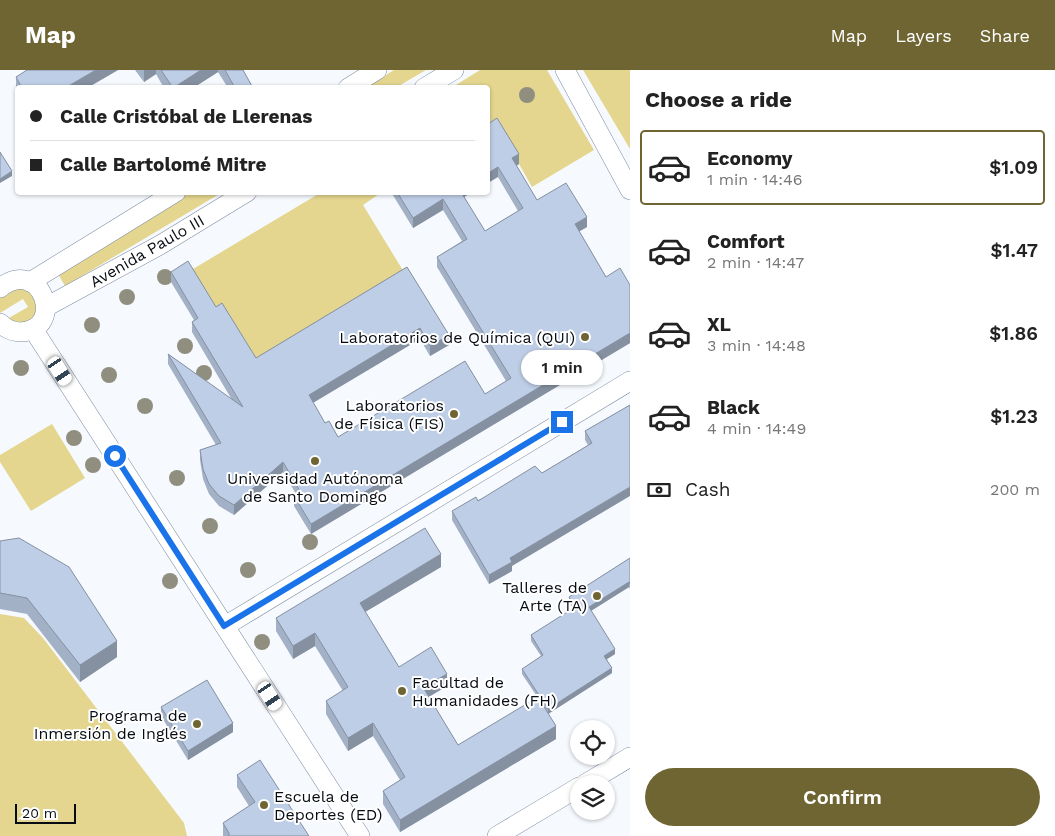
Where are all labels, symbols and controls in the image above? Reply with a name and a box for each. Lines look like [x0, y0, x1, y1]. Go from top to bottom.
text: Map [25, 21, 76, 49]
text: Map [830, 25, 867, 46]
text: Layers [895, 25, 952, 46]
text: Share [980, 25, 1030, 46]
text: Choose a ride [645, 87, 792, 112]
text: Calle Cristóbal de Llerenas [60, 105, 312, 128]
icon: car [647, 145, 692, 190]
text: Economy [707, 147, 792, 170]
text: Calle Bartolomé Mitre [60, 153, 267, 176]
text: $1.09 [989, 156, 1038, 179]
text: 1 min · 14:46 [707, 170, 803, 189]
street label: Avenida Paulo III [86, 211, 208, 291]
icon: car [647, 228, 692, 273]
text: Comfort [707, 230, 785, 253]
text: $1.47 [991, 239, 1038, 262]
text: 2 min · 14:47 [707, 253, 804, 272]
icon: car [647, 311, 692, 356]
text: XL [707, 313, 731, 336]
text: $1.86 [989, 322, 1038, 345]
place label: Laboratorios de Química (QUI) [339, 328, 575, 347]
marker: Laboratorios de Química (QUI) [579, 331, 591, 343]
text: 3 min · 14:48 [707, 336, 806, 355]
callout: 1 min [521, 350, 603, 384]
car [45, 354, 74, 388]
text: 1 min [541, 358, 583, 377]
icon: car [647, 394, 692, 439]
place label: Laboratorios de Física (FIS) [334, 396, 444, 433]
text: Black [707, 396, 760, 419]
text: $1.23 [990, 405, 1038, 428]
marker: Laboratorios de Física (FIS) [448, 408, 460, 420]
route end [551, 411, 573, 433]
text: 4 min · 14:49 [707, 419, 806, 438]
route start [104, 445, 126, 467]
marker: Universidad Autónoma de Santo Domingo [309, 455, 321, 467]
place label: Universidad Autónoma de Santo Domingo [227, 469, 403, 506]
icon: cash [645, 476, 673, 504]
text: Cash [685, 478, 731, 501]
text: 200 m [990, 480, 1040, 499]
place label: Talleres de Arte (TA) [502, 578, 587, 615]
marker: Talleres de Arte (TA) [591, 590, 603, 602]
place label: Facultad de Humanidades (FH) [412, 673, 556, 710]
car [255, 679, 284, 713]
marker: Facultad de Humanidades (FH) [396, 685, 408, 697]
place label: Programa de Inmersión de Inglés [34, 706, 187, 743]
marker: Programa de Inmersión de Inglés [191, 718, 203, 730]
map controls [570, 720, 615, 820]
button: locate [570, 720, 615, 765]
button: Confirm [645, 768, 1040, 826]
button: layers [570, 775, 615, 820]
place label: Escuela de Deportes (ED) [274, 787, 382, 824]
marker: Escuela de Deportes (ED) [258, 799, 270, 811]
scale bar [15, 801, 76, 824]
text: 20 m [22, 805, 57, 821]

